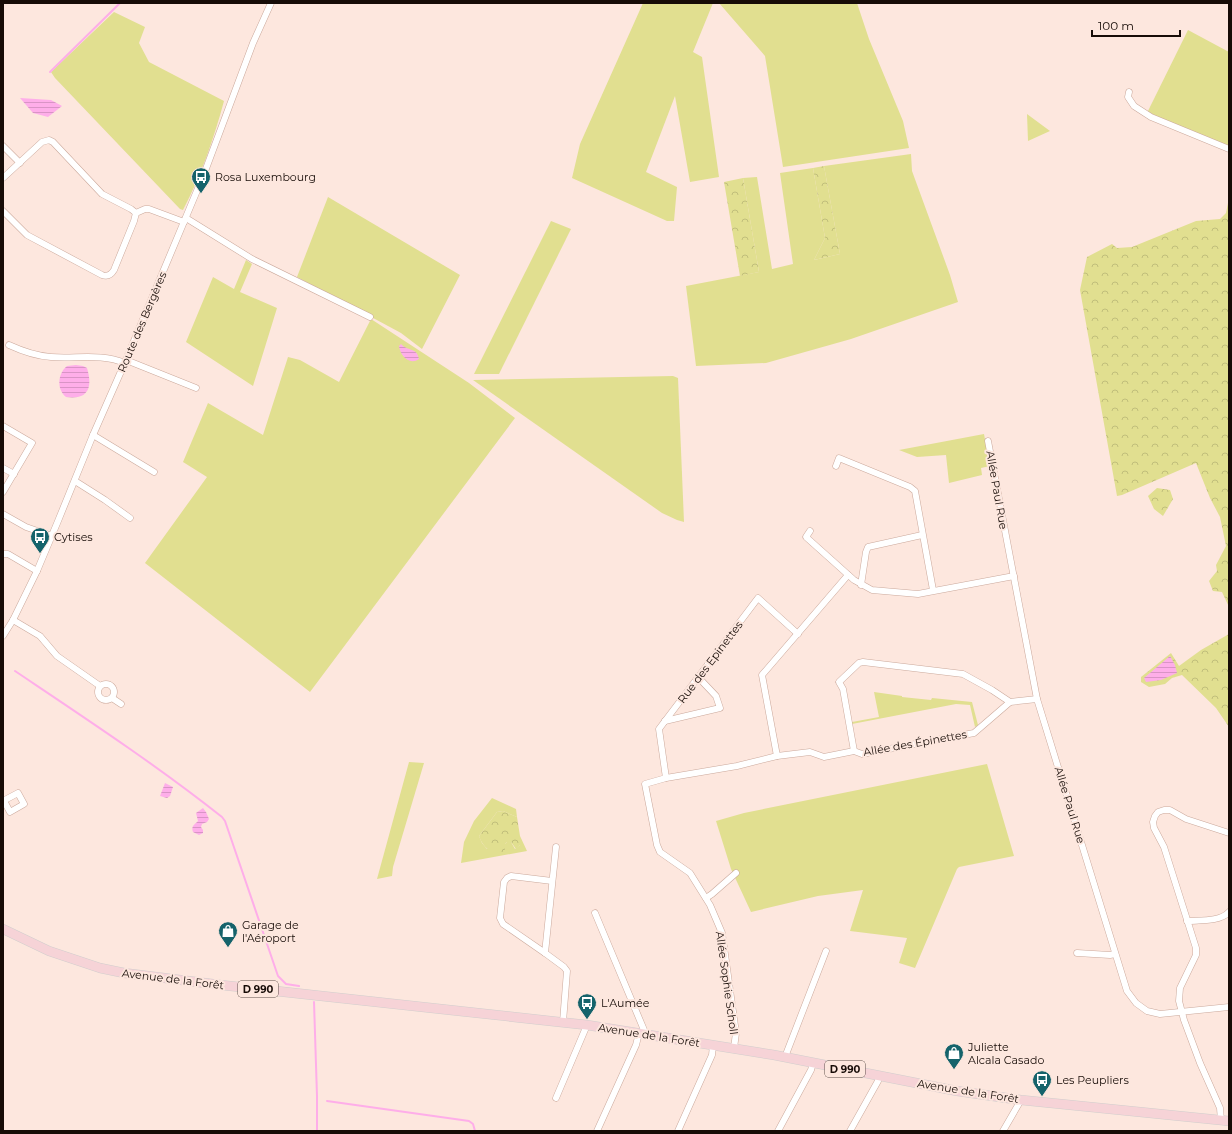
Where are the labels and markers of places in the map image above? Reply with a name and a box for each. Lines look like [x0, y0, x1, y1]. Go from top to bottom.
bus stop icon: Rosa Luxembourg [190, 166, 212, 194]
place label: Rosa Luxembourg [215, 170, 316, 184]
bus stop icon: Cytises [29, 526, 51, 554]
place label: Cytises [54, 530, 93, 544]
place label: Garage de l'Aéroport [242, 918, 299, 945]
shop icon: Garage de l'Aéroport [217, 920, 239, 948]
bus stop icon: L'Aumée [576, 992, 598, 1020]
place label: L'Aumée [601, 996, 650, 1010]
place label: Juliette Alcala Casado [967, 1040, 1044, 1067]
shop icon: Juliette Alcala Casado [943, 1042, 965, 1070]
bus stop icon: Les Peupliers [1031, 1069, 1053, 1097]
place label: Les Peupliers [1056, 1073, 1129, 1087]

